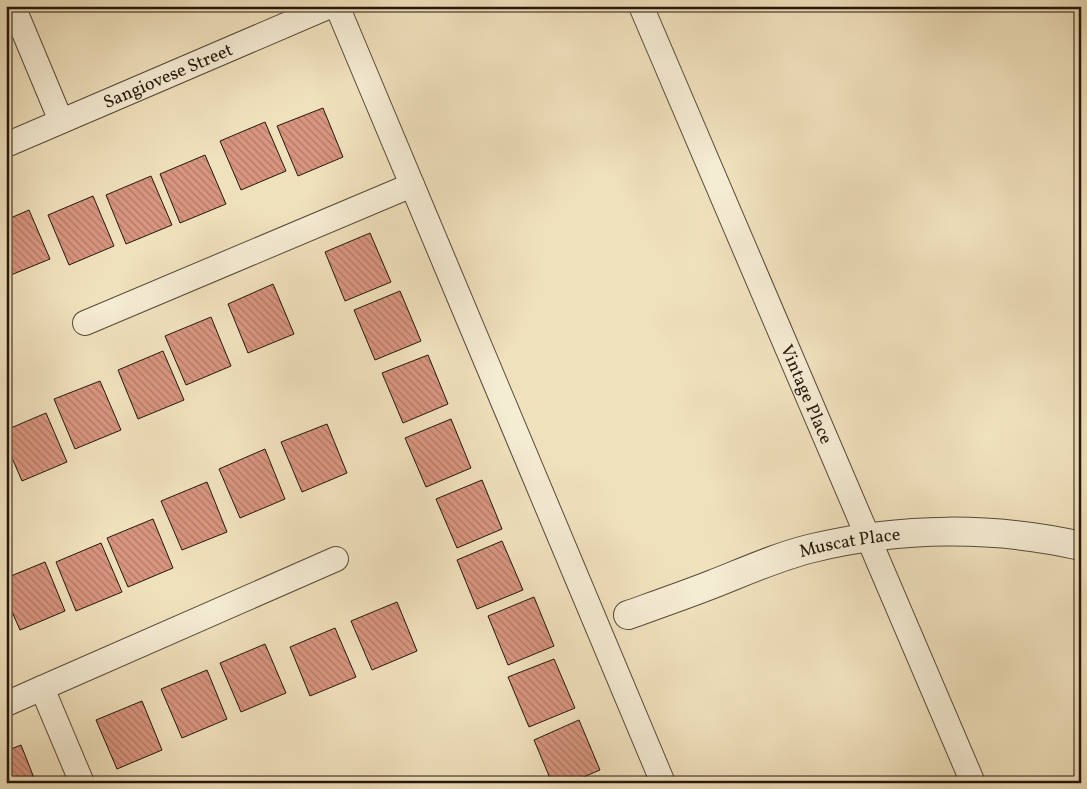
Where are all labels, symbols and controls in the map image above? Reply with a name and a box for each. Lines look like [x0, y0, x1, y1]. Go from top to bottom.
street label: Sangiovese Street [100, 38, 237, 116]
street label: Vintage Place [773, 341, 838, 448]
street label: Muscat Place [797, 523, 901, 565]

